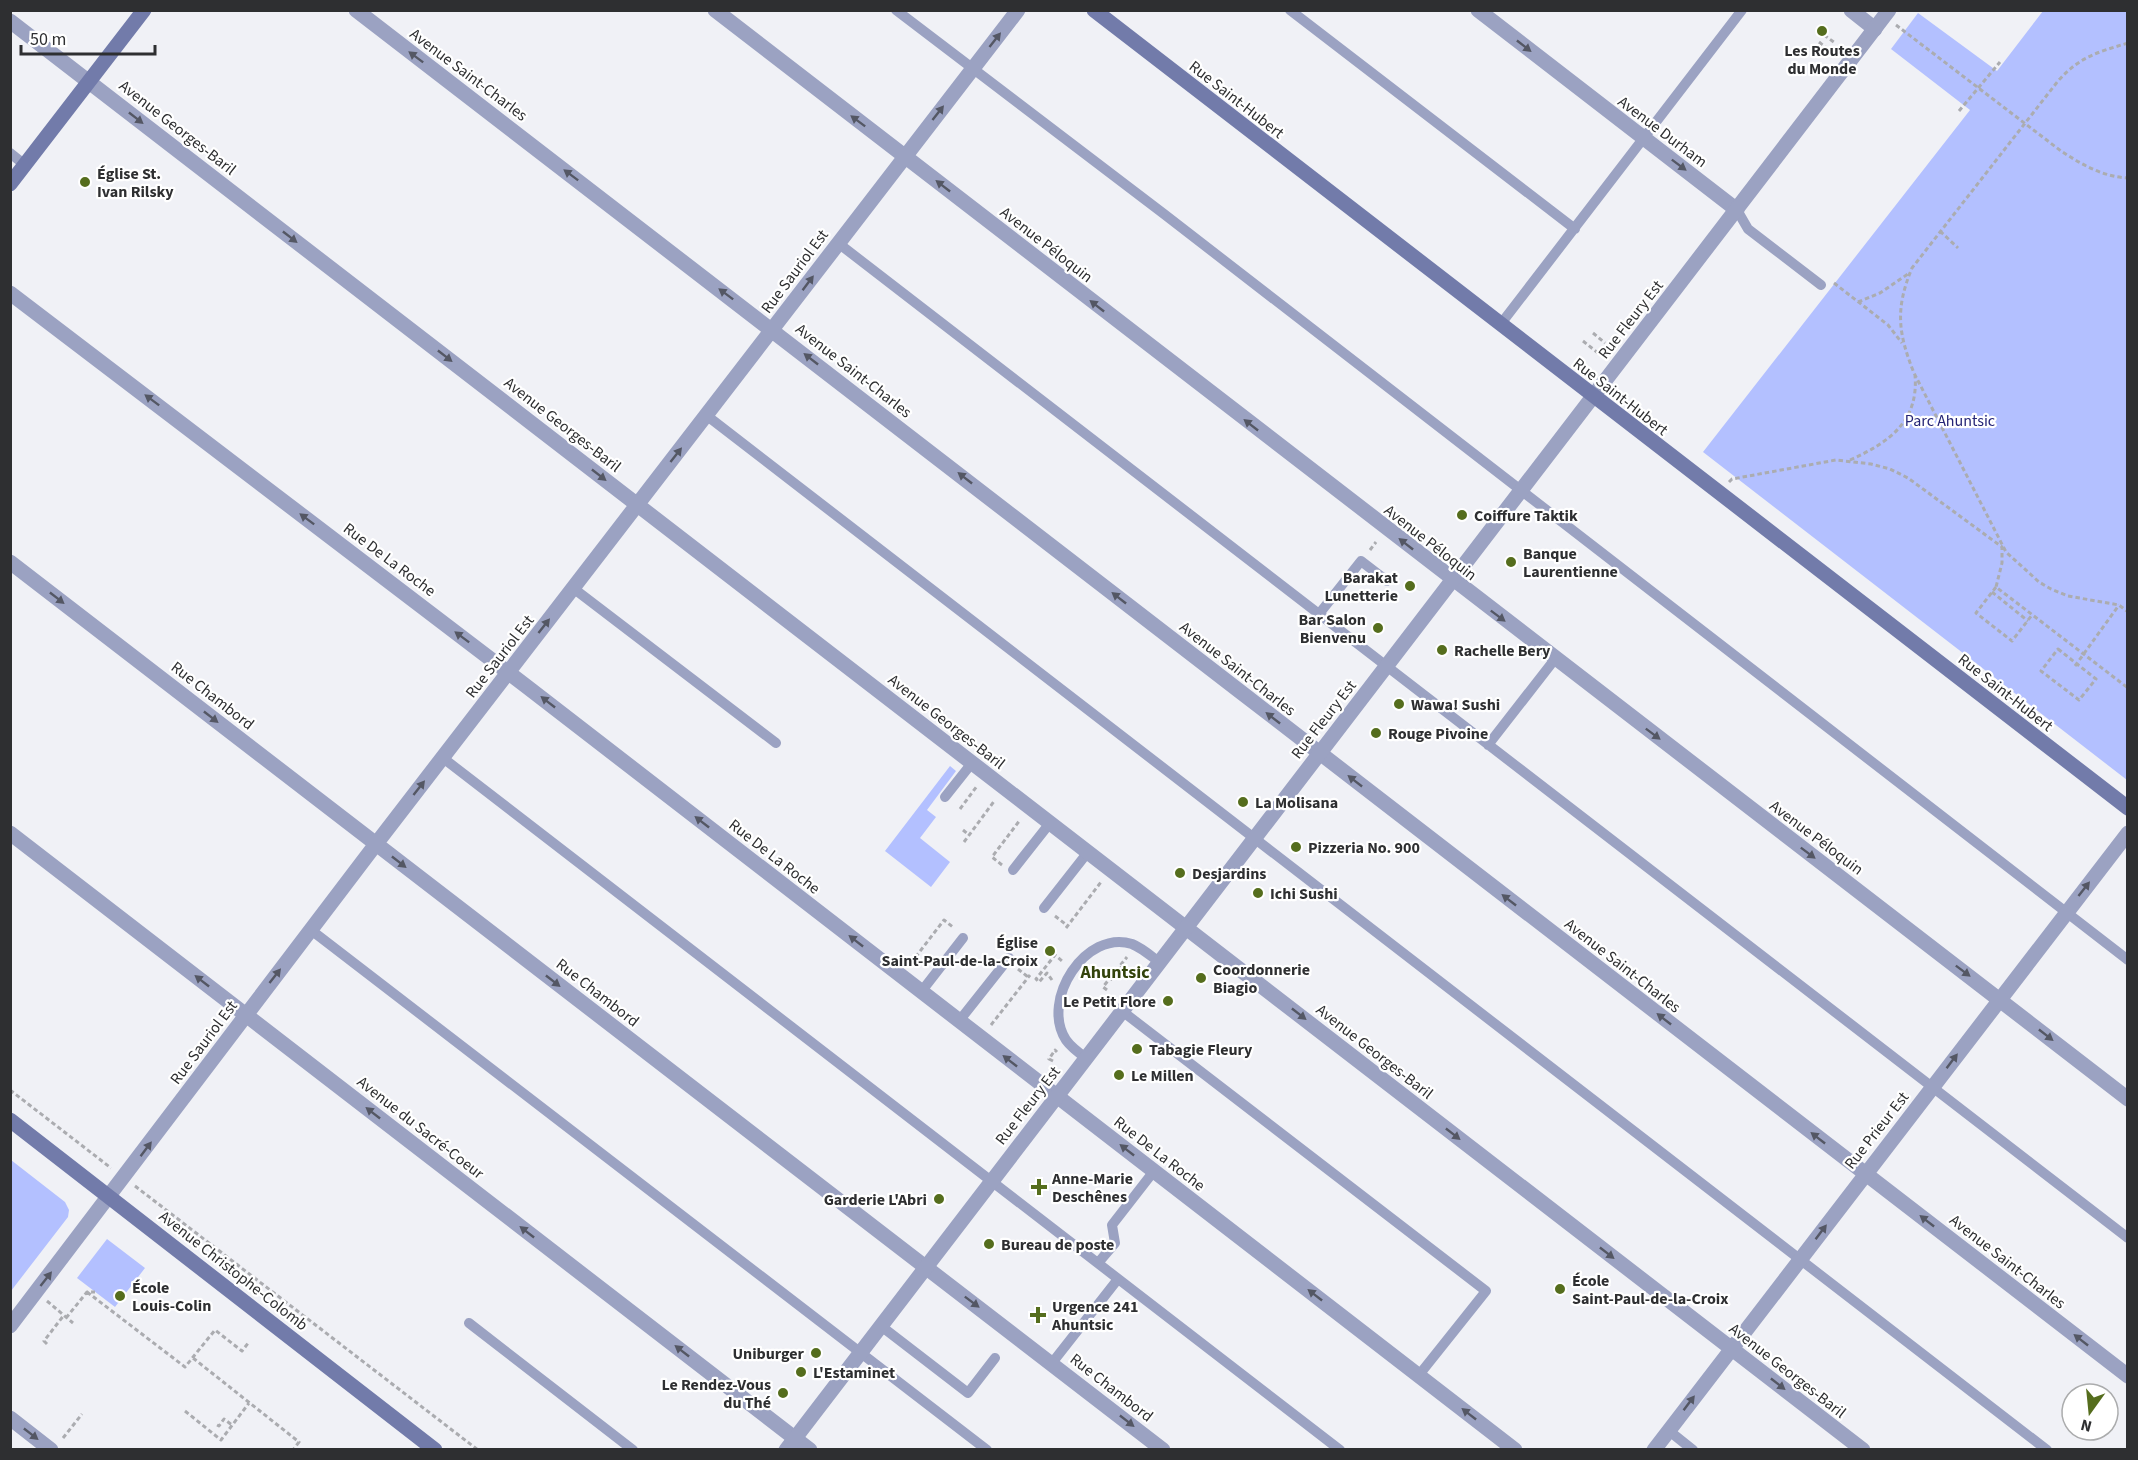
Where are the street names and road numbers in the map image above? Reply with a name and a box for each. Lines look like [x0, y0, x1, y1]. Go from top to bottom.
street label: Avenue Saint-Charles [405, 23, 532, 126]
street label: Rue Saint-Hubert [1184, 56, 1289, 144]
street label: Avenue Georges-Baril [114, 75, 241, 180]
street label: Avenue Durham [1613, 91, 1712, 173]
street label: Avenue Péloquin [995, 202, 1097, 288]
street label: Rue Sauriol Est [756, 225, 834, 318]
street label: Rue Fleury Est [1593, 275, 1669, 364]
street label: Avenue Saint-Charles [791, 318, 916, 423]
street label: Rue Saint-Hubert [1568, 353, 1673, 441]
street label: Avenue Georges-Baril [499, 372, 626, 477]
street label: Avenue Péloquin [1379, 500, 1481, 586]
street label: Rue De La Roche [339, 518, 440, 602]
street label: Rue Sauriol Est [460, 610, 540, 703]
street label: Avenue Saint-Charles [1175, 616, 1300, 721]
street label: Rue Saint-Hubert [1953, 649, 2058, 737]
street label: Rue Chambord [166, 656, 259, 735]
street label: Avenue Georges-Baril [883, 669, 1010, 774]
street label: Rue Fleury Est [1286, 675, 1362, 764]
street label: Avenue Péloquin [1765, 795, 1868, 880]
street label: Rue De La Roche [724, 814, 825, 900]
street label: Avenue Saint-Charles [1560, 913, 1685, 1018]
street label: Rue Chambord [551, 953, 644, 1032]
street label: Rue Sauriol Est [165, 996, 243, 1089]
street label: Avenue Georges-Baril [1311, 999, 1438, 1104]
street label: Rue Fleury Est [990, 1061, 1066, 1150]
street label: Avenue du Sacré-Coeur [352, 1071, 489, 1185]
street label: Rue Prieur Est [1839, 1087, 1914, 1174]
street label: Rue De La Roche [1109, 1111, 1210, 1197]
street label: Avenue Christophe-Colomb [154, 1206, 313, 1336]
street label: Avenue Saint-Charles [1945, 1209, 2070, 1314]
street label: Avenue Georges-Baril [1724, 1318, 1851, 1423]
street label: Rue Chambord [1065, 1348, 1158, 1427]

